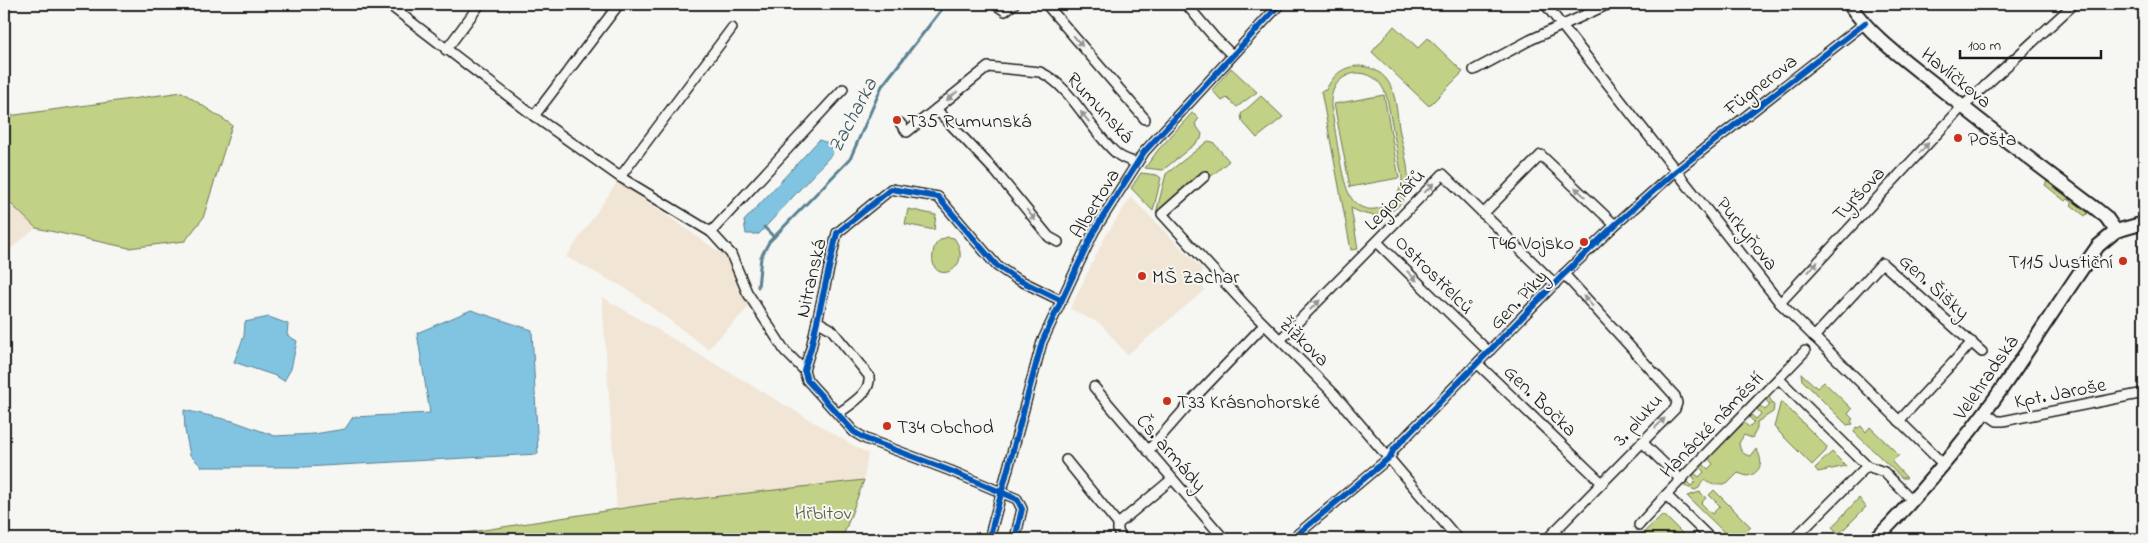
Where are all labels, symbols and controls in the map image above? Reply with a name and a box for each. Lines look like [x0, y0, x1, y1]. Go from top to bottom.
scale bar [1960, 28, 2102, 60]
one-way arrow [1072, 34, 1083, 47]
text: 100 m [1968, 35, 2001, 57]
street label: Havlíčkova [1914, 41, 1997, 117]
street label: Fügnerova [1718, 48, 1805, 125]
street label: Rumunská [1058, 67, 1140, 151]
water label: Zacharka [822, 73, 886, 159]
one-way arrow [946, 91, 959, 102]
place label: T35 Rumunská [907, 108, 1031, 137]
one-way arrow [1080, 111, 1091, 123]
marker: T35 Rumunská [891, 114, 903, 126]
place label: Pošta [1968, 126, 2016, 155]
marker: Pošta [1952, 132, 1964, 144]
one-way arrow [1918, 142, 1930, 154]
street label: Tyršova [1827, 161, 1893, 229]
street label: Legionářů [1359, 163, 1434, 239]
street label: Albertova [1064, 164, 1128, 245]
one-way arrow [1423, 183, 1435, 195]
one-way arrow [1574, 186, 1586, 198]
street label: Purkyňova [1708, 191, 1784, 278]
one-way arrow [1025, 208, 1036, 221]
street label: Ostrostřelců [1387, 229, 1480, 322]
place label: T46 Vojsko [1488, 230, 1574, 259]
street label: Nitranská [789, 236, 836, 321]
marker: T46 Vojsko [1578, 236, 1590, 248]
street label: Gen. Šišky [1891, 248, 1975, 328]
place label: T115 Justiční [2008, 249, 2113, 278]
marker: T115 Justiční [2117, 255, 2129, 267]
one-way arrow [1807, 261, 1819, 273]
place label: MŠ Zachar [1152, 264, 1240, 293]
street label: Gen. Píky [1484, 264, 1556, 338]
marker: MŠ Zachar [1136, 270, 1148, 282]
one-way arrow [1406, 270, 1418, 282]
one-way arrow [1582, 296, 1594, 308]
one-way arrow [1309, 299, 1321, 311]
street label: Žižkova [1271, 311, 1335, 374]
street label: Velehradská [1947, 330, 2027, 427]
street label: Gen. Bočka [1496, 359, 1583, 444]
street label: Hanácké náměstí [1654, 366, 1771, 486]
street label: Kpt. Jaroše [2012, 371, 2109, 418]
street label: 3. pluku [1607, 388, 1671, 454]
place label: T33 Krásnohorské [1177, 389, 1320, 418]
marker: T33 Krásnohorské [1161, 395, 1173, 407]
street label: Čs. armády [1128, 408, 1212, 499]
place label: T34 Obchod [897, 414, 994, 443]
one-way arrow [1654, 418, 1666, 430]
marker: T34 Obchod [881, 420, 893, 432]
park label: Hřbitov [795, 500, 852, 529]

